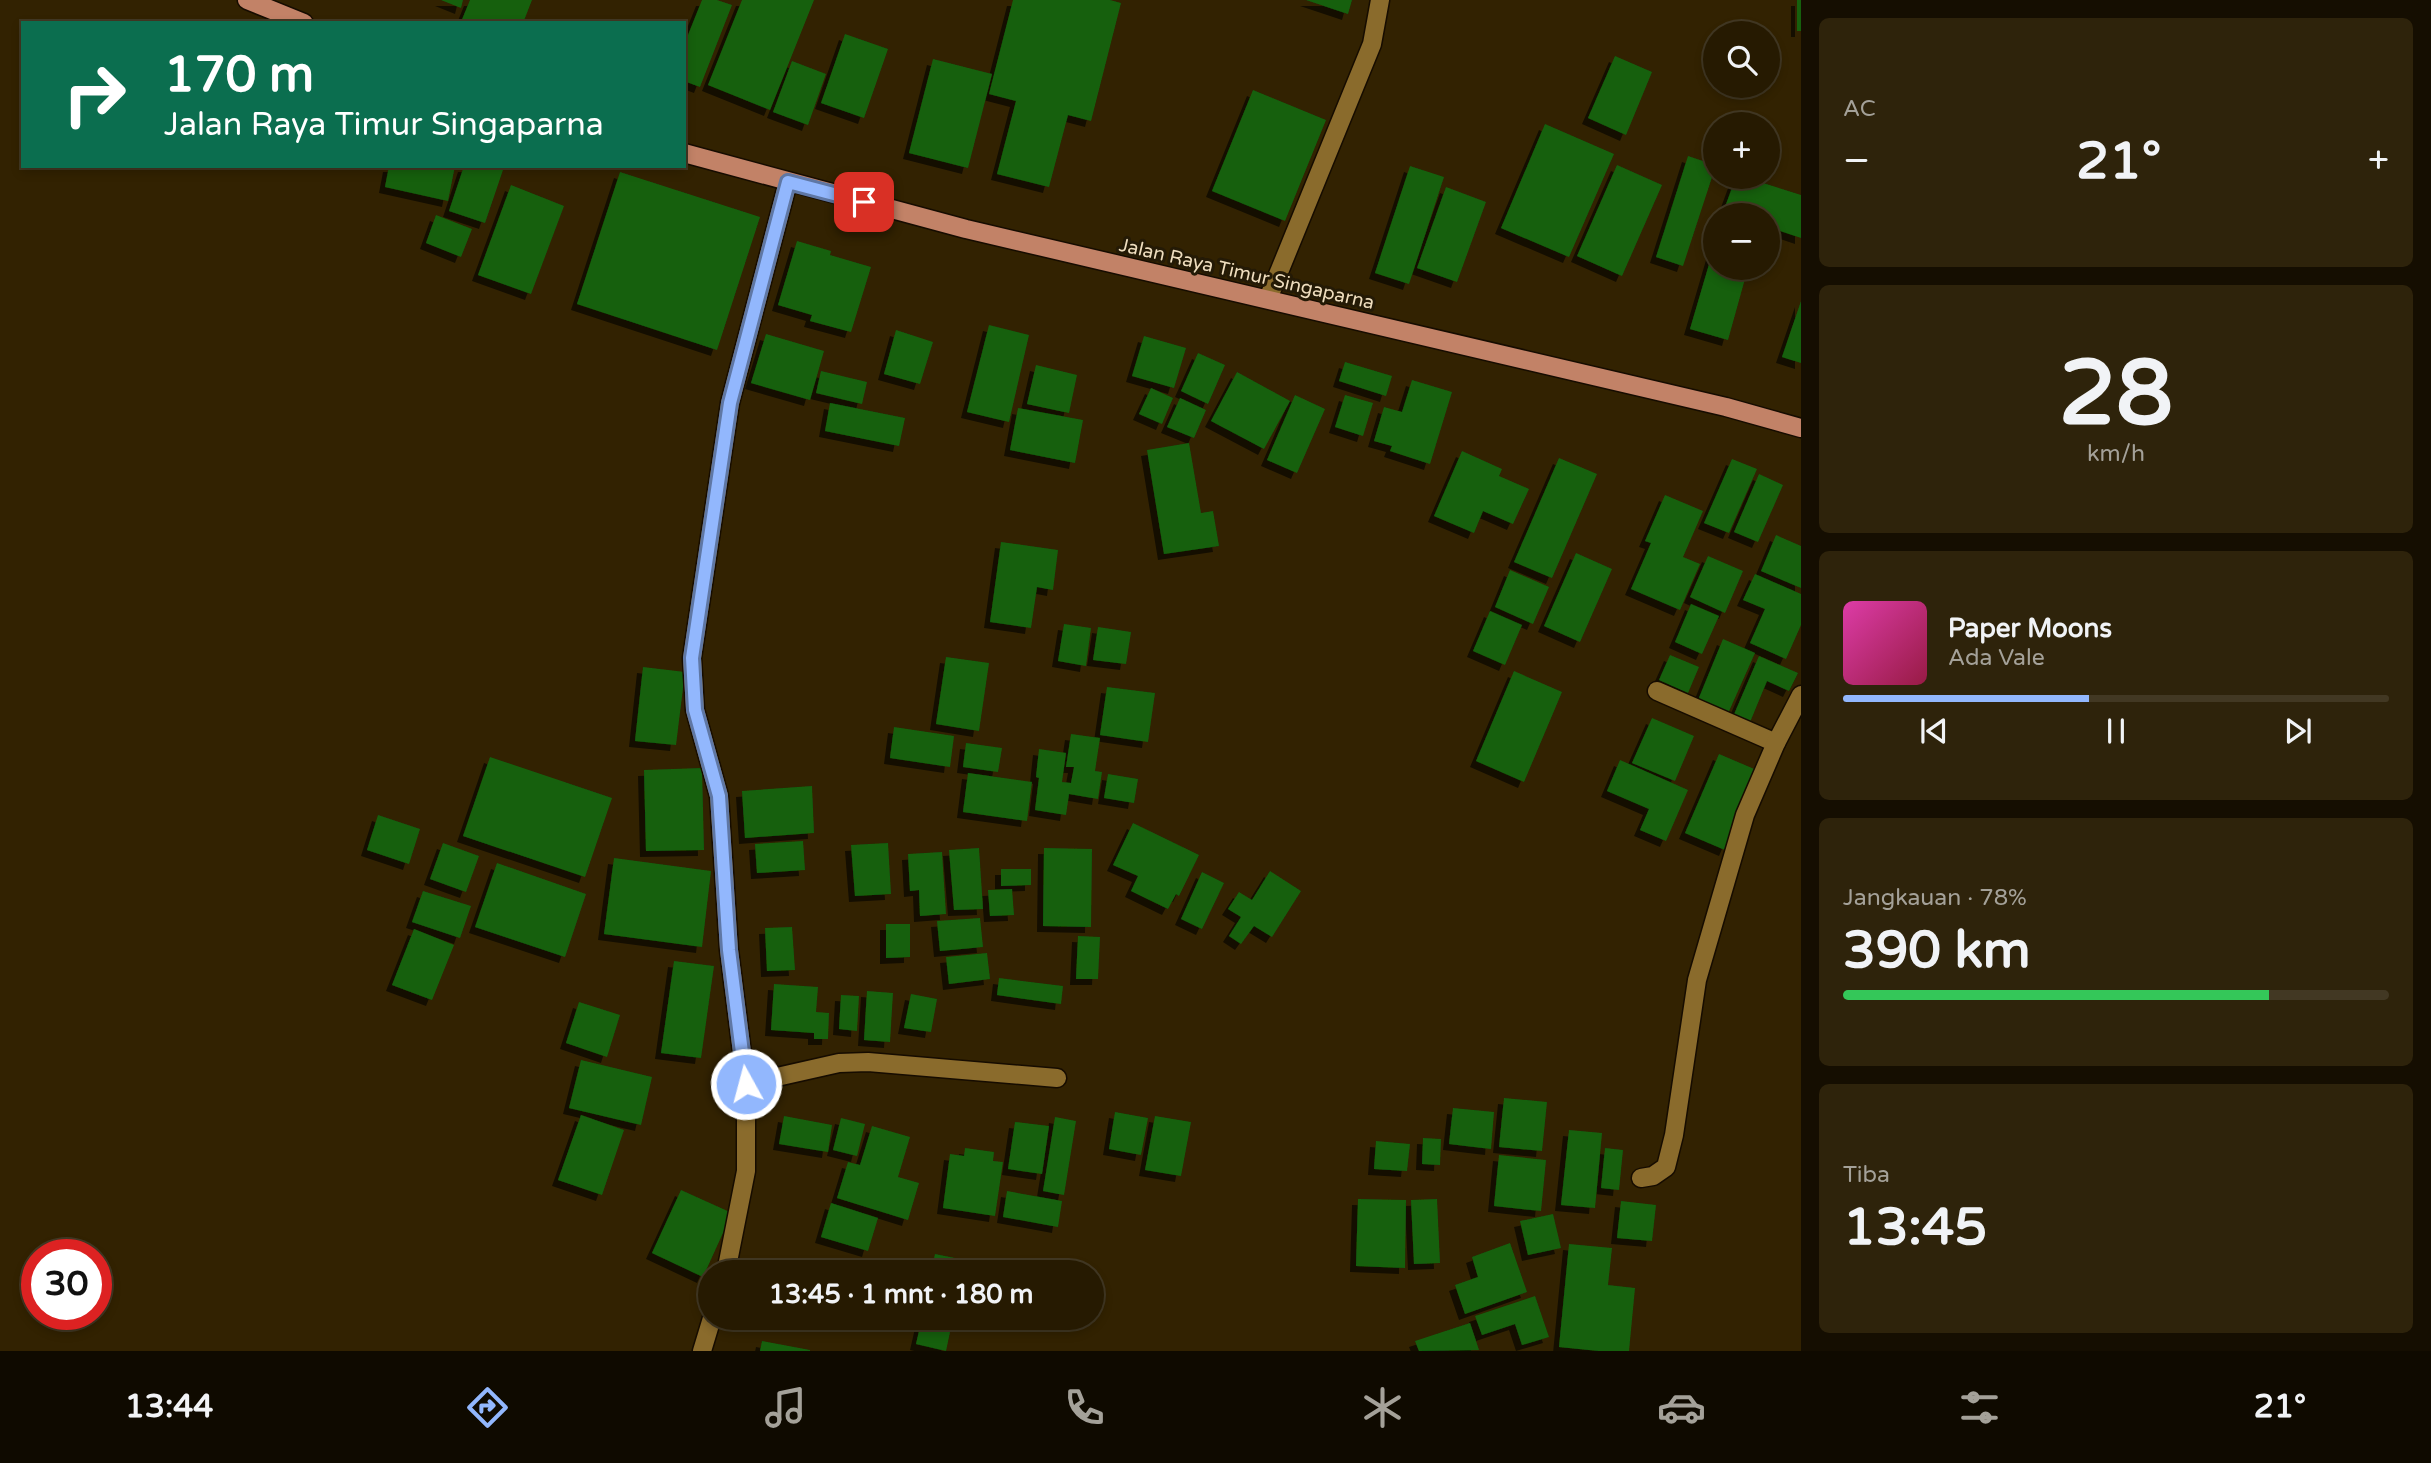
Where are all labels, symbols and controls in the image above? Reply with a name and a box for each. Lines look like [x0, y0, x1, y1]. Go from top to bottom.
map controls [1703, 21, 1780, 280]
button: search [1703, 21, 1780, 98]
text: 170 m [164, 46, 314, 105]
icon: right [49, 49, 140, 140]
text: AC [1843, 95, 1876, 123]
text: Jalan Raya Timur Singaparna [164, 106, 604, 144]
button: + [1703, 112, 1780, 189]
text: 21° [2076, 130, 2161, 193]
text: − [1843, 138, 1870, 184]
text: + [2368, 138, 2389, 184]
pin [834, 172, 894, 232]
icon: arrive [845, 183, 883, 221]
button: − [1703, 203, 1780, 280]
street label: Jalan Raya Timur Singaparna [1117, 234, 1376, 314]
text: 28 [2059, 339, 2173, 449]
text: km/h [2087, 440, 2145, 468]
text: Paper Moons [1948, 613, 2112, 644]
text: Ada Vale [1948, 644, 2045, 672]
icon: previous [1915, 712, 1953, 750]
icon: pause [2097, 712, 2135, 750]
icon: next [2279, 712, 2317, 750]
text: Jangkauan · 78% [1843, 884, 2027, 912]
text: 390 km [1843, 919, 2031, 982]
position arrow [709, 1047, 783, 1121]
text: Tiba [1843, 1161, 1890, 1189]
text: 13:45 [1843, 1196, 1987, 1259]
speed limit sign: 30 [21, 1239, 112, 1330]
text: 13:45 · 1 mnt · 180 m [769, 1279, 1033, 1310]
icon: directions [463, 1383, 512, 1432]
icon: music [761, 1383, 810, 1432]
icon: phone [1060, 1383, 1109, 1432]
icon: climate [1358, 1383, 1407, 1432]
icon: car [1657, 1383, 1706, 1432]
icon: filters [1955, 1383, 2004, 1432]
text: 13:44 [125, 1388, 213, 1426]
text: 21° [2254, 1388, 2306, 1426]

